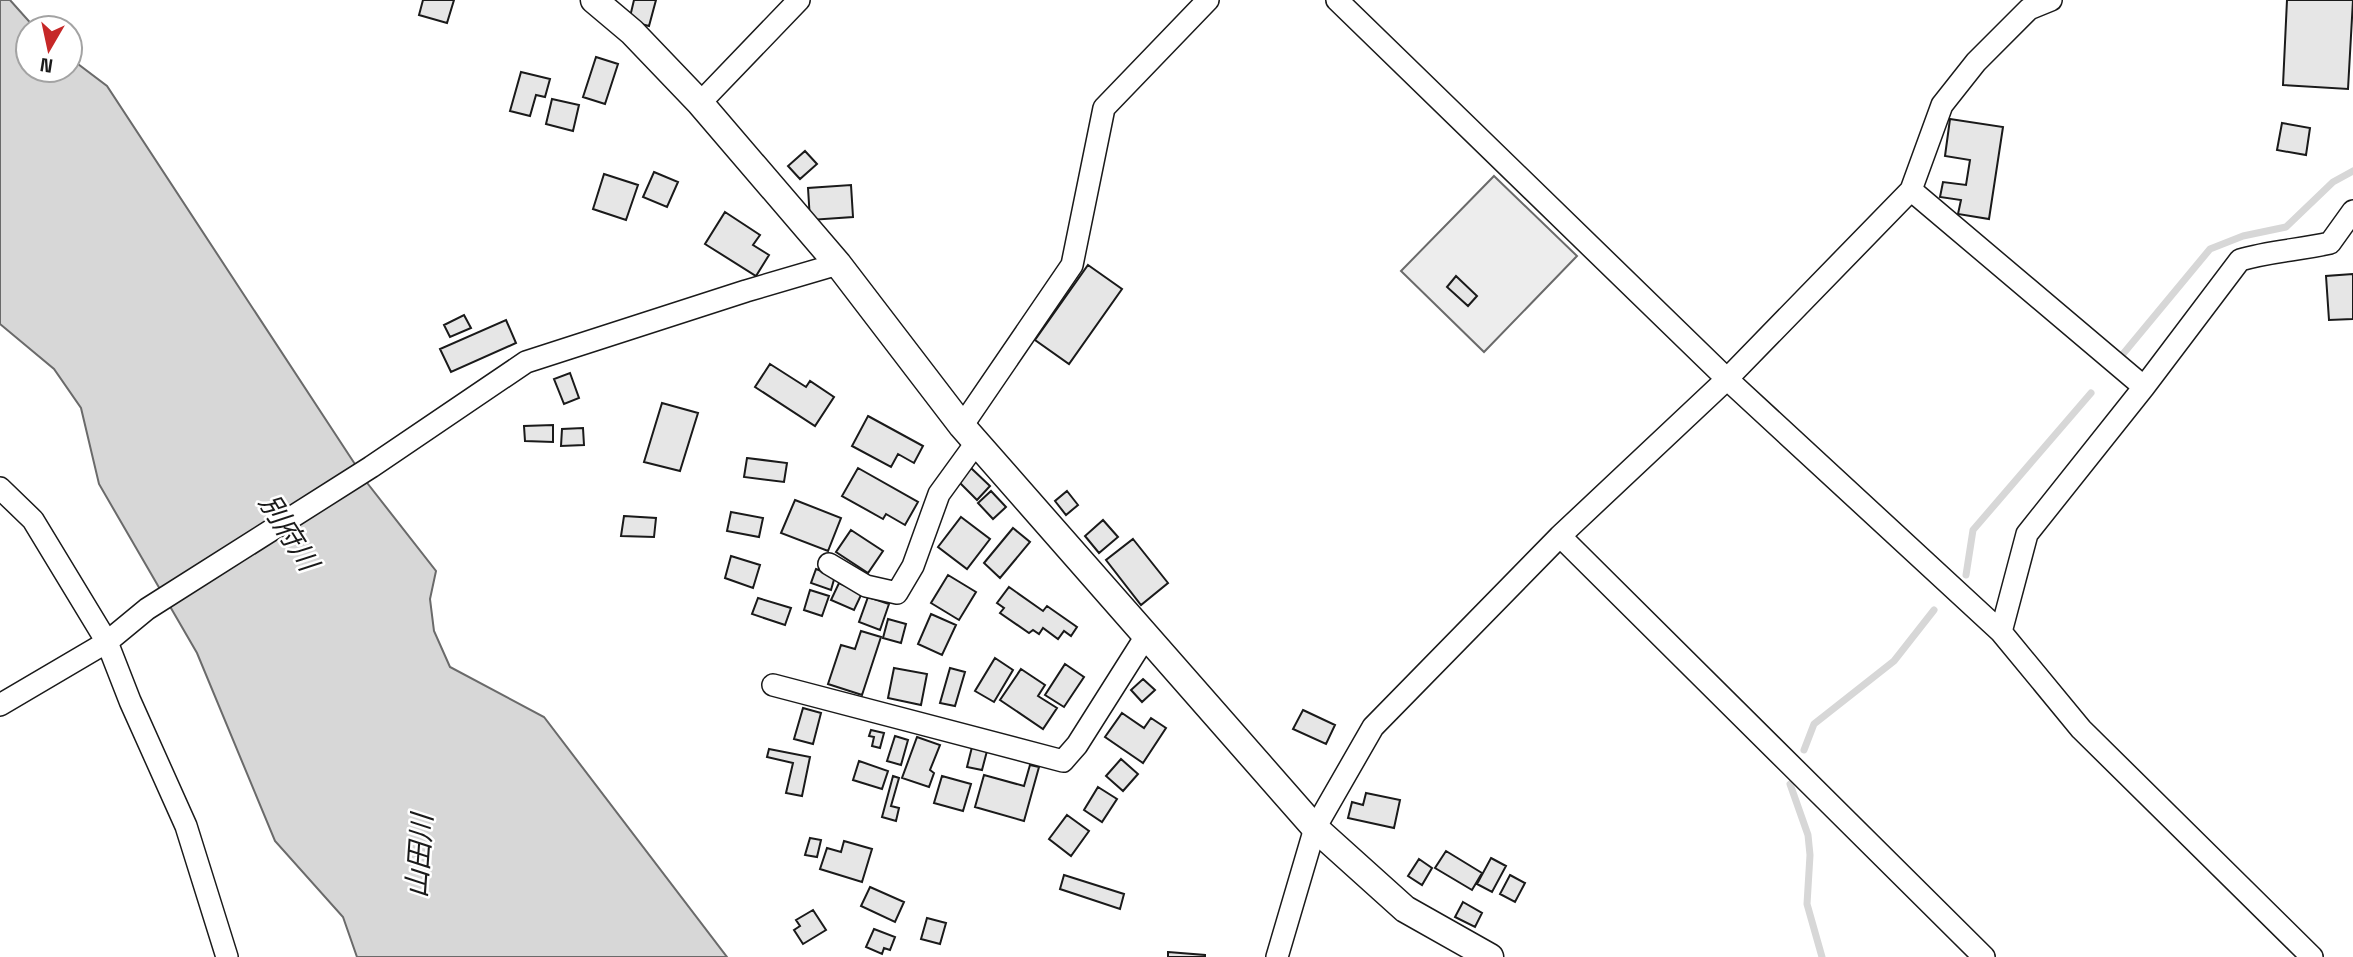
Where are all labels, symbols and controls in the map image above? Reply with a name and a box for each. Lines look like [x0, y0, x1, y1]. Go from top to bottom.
north arrow [14, 14, 84, 84]
text: N [38, 52, 55, 79]
water label: 別府川 [251, 487, 328, 580]
water label: 山田川 [398, 810, 440, 899]

